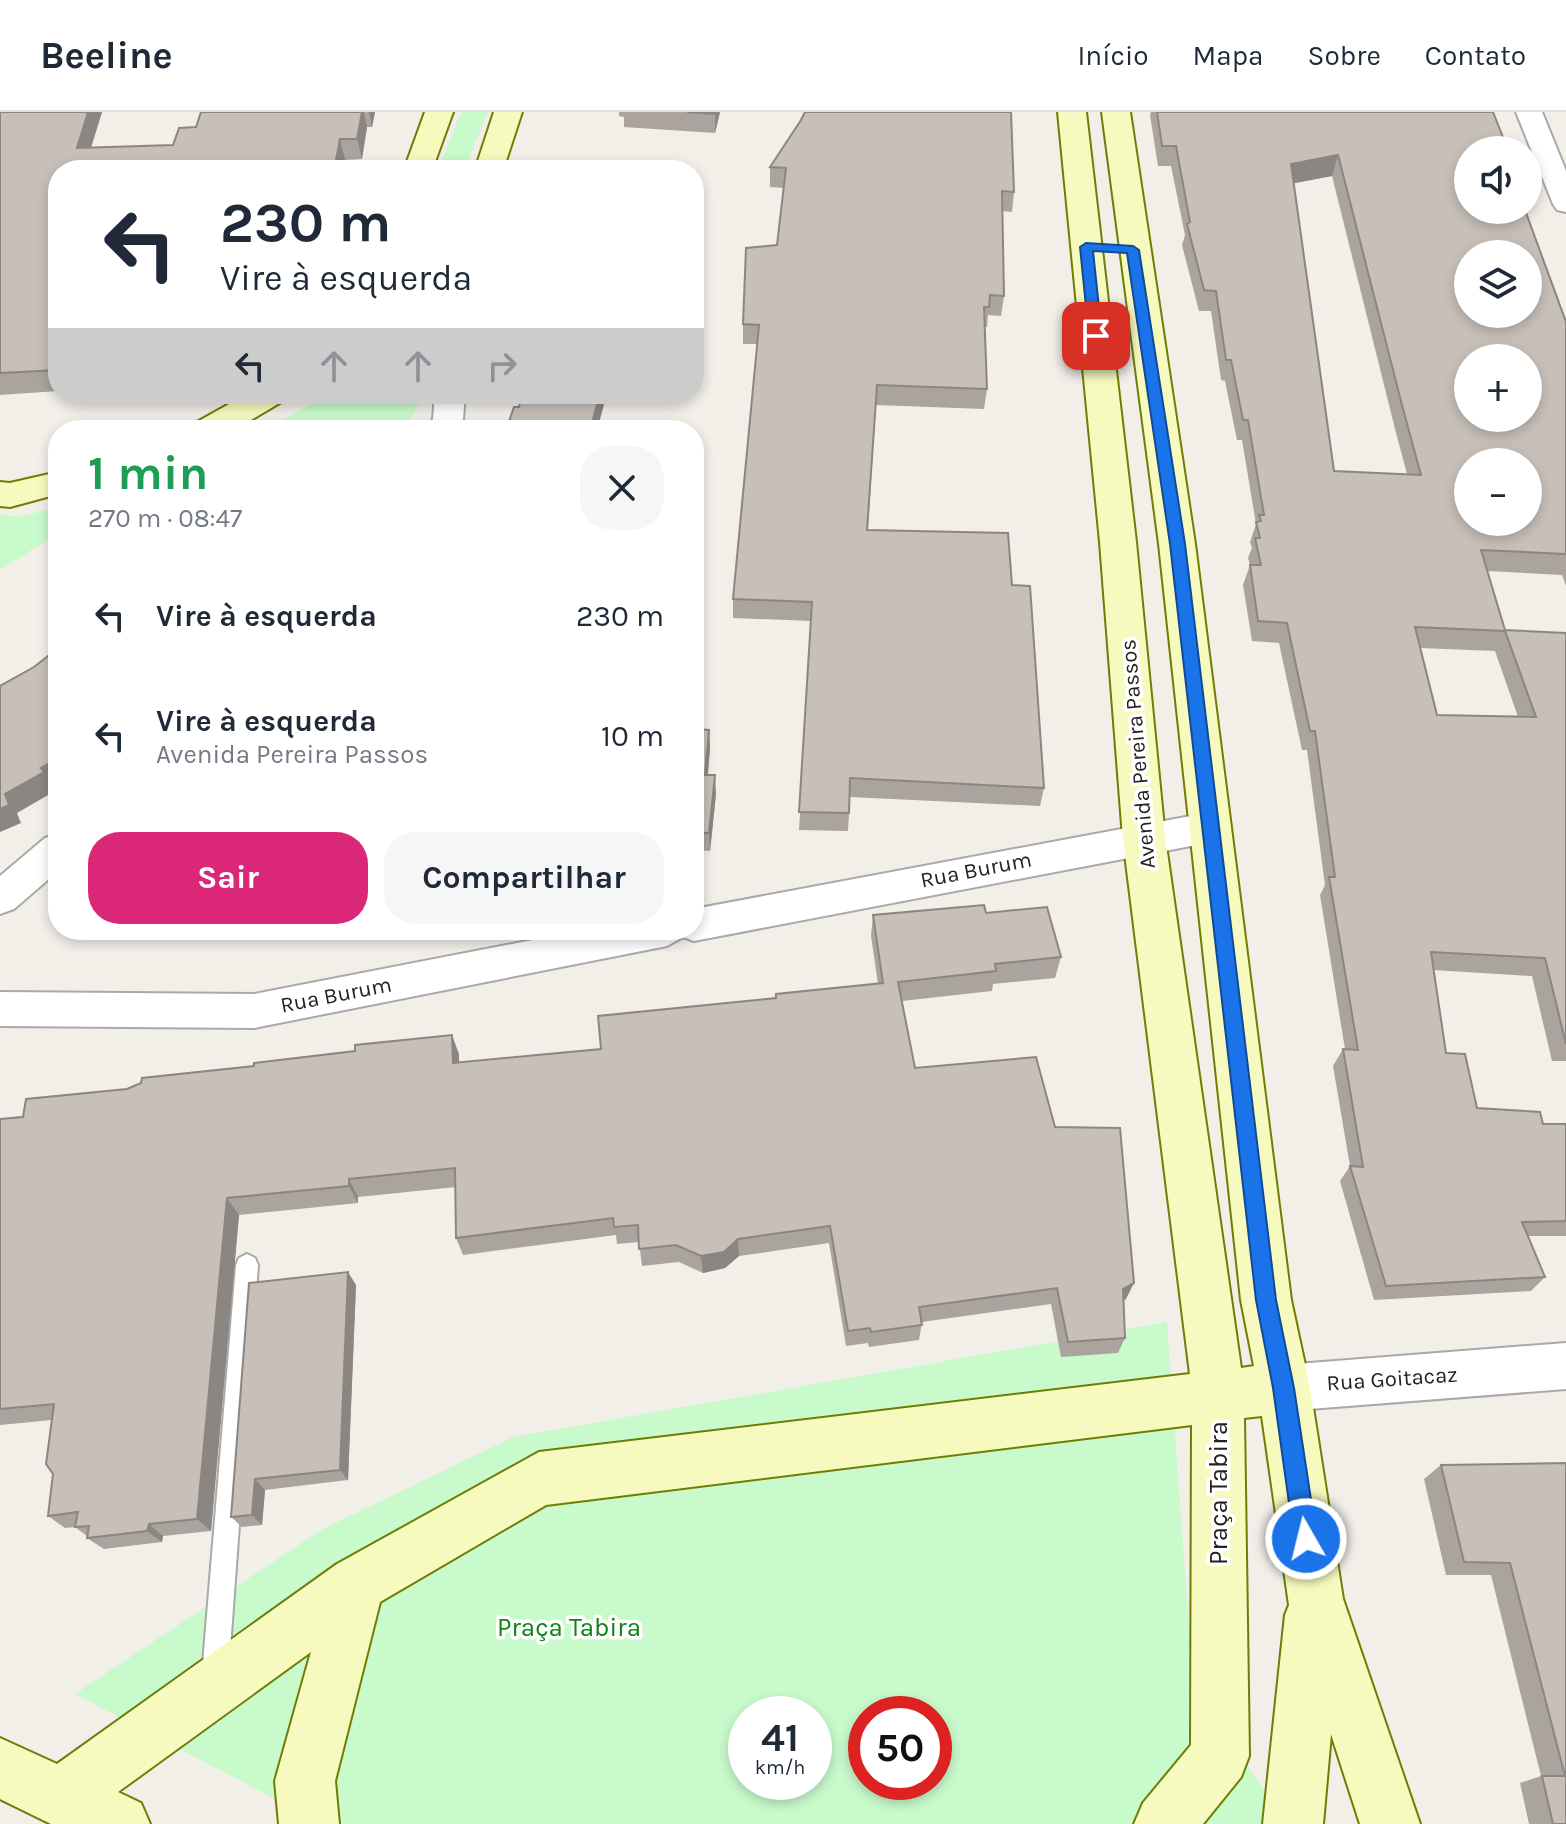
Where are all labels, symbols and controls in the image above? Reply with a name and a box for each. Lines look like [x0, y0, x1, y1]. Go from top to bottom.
text: Beeline [40, 33, 173, 78]
text: Início [1077, 39, 1149, 72]
text: Mapa [1193, 39, 1264, 72]
text: Sobre [1308, 39, 1381, 72]
text: Contato [1425, 39, 1526, 72]
map controls [1454, 136, 1542, 536]
button: sound [1454, 136, 1542, 224]
text: 230 m [220, 190, 391, 255]
icon: left [88, 192, 192, 296]
button: layers [1454, 240, 1542, 328]
text: Vire à esquerda [220, 257, 472, 299]
pin [1062, 302, 1130, 370]
icon: arrive [1074, 314, 1118, 358]
icon: left [228, 344, 272, 388]
icon: ahead [312, 344, 356, 388]
icon: ahead [396, 344, 440, 388]
icon: right [480, 344, 524, 388]
button: + [1454, 344, 1542, 432]
text: 1 min [88, 445, 208, 501]
button: close [580, 446, 664, 530]
button: − [1454, 448, 1542, 536]
text: 270 m · 08:47 [88, 503, 242, 534]
icon: left [88, 594, 132, 638]
text: Vire à esquerda [156, 598, 377, 634]
text: 230 m [576, 598, 664, 634]
street label: Avenida Pereira Passos [1115, 638, 1161, 870]
text: Vire à esquerda [156, 703, 377, 739]
icon: left [88, 714, 132, 758]
text: 10 m [601, 718, 664, 754]
text: Avenida Pereira Passos [156, 739, 428, 770]
button: Sair [88, 832, 368, 924]
button: Compartilhar [384, 832, 664, 924]
street label: Rua Burum [918, 846, 1034, 894]
street label: Rua Burum [278, 971, 394, 1019]
street label: Rua Goitacaz [1326, 1361, 1458, 1397]
street label: Praça Tabira [1203, 1421, 1234, 1565]
position arrow [1264, 1497, 1348, 1581]
park label: Praça Tabira [497, 1612, 641, 1643]
speed limit sign: 50 [848, 1696, 952, 1800]
text: 41 [761, 1714, 799, 1761]
text: km/h [755, 1756, 805, 1779]

